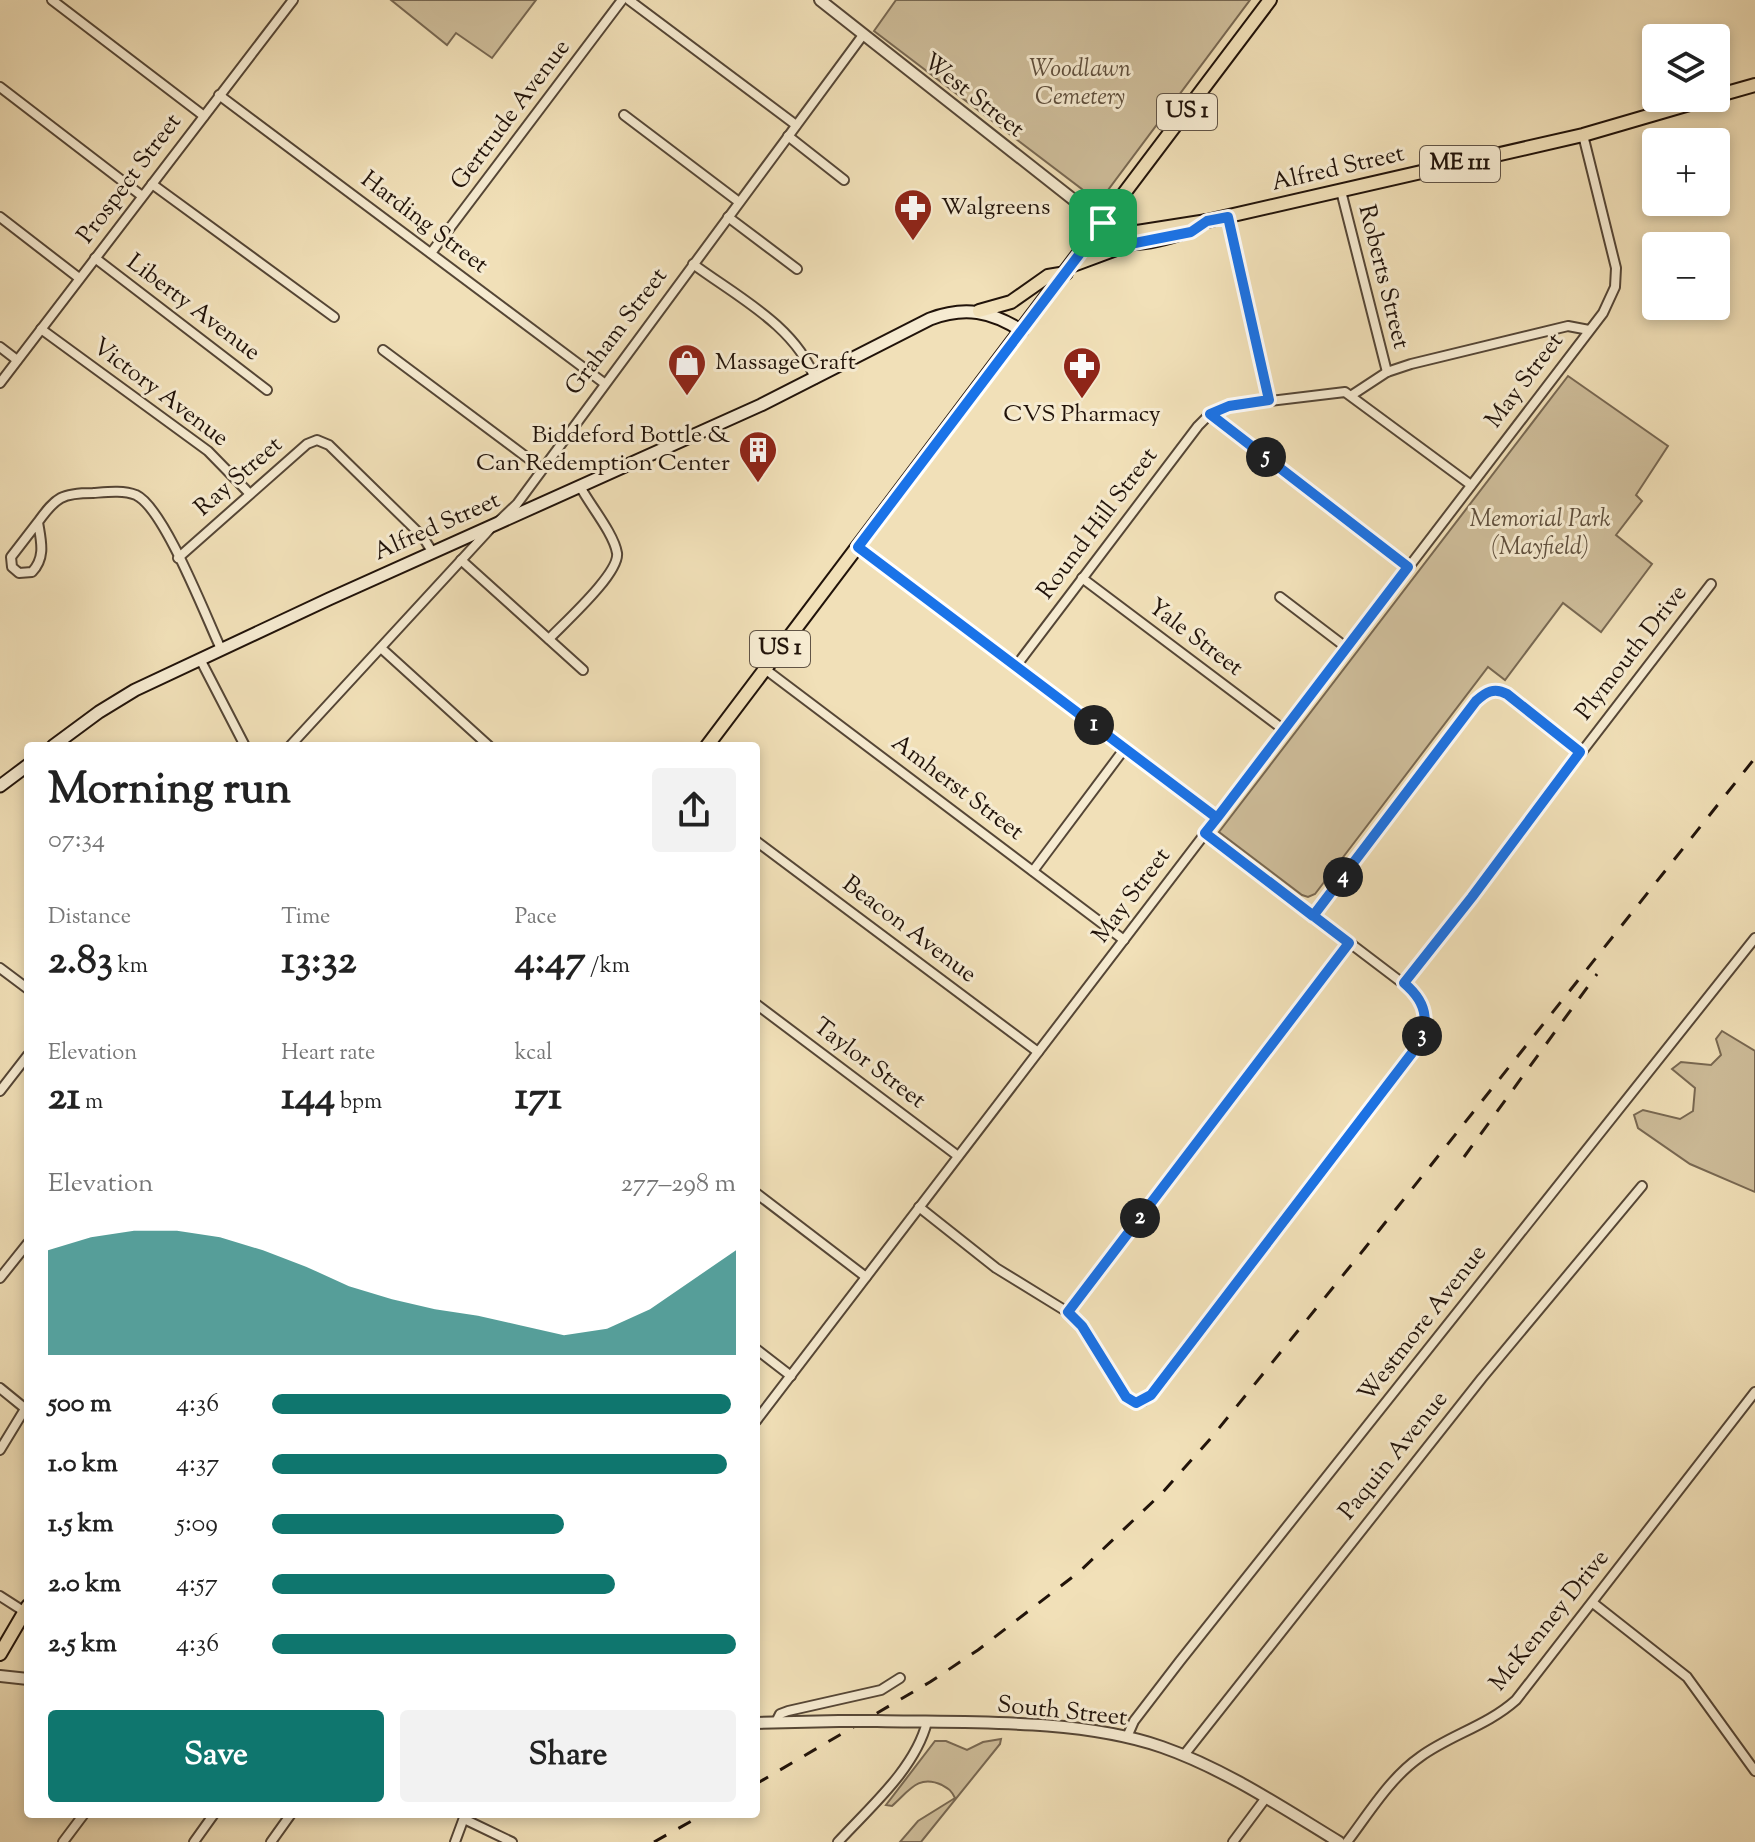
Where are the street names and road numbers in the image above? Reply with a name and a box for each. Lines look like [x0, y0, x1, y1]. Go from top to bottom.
street label: Gertrude Avenue [443, 33, 579, 197]
street label: West Street [915, 46, 1031, 146]
road number: US 1 [1157, 94, 1217, 130]
street label: Prospect Street [70, 107, 190, 251]
street label: Alfred Street [1268, 137, 1408, 201]
road number: ME 111 [1420, 146, 1500, 182]
street label: Harding Street [353, 164, 495, 282]
street label: Roberts Street [1349, 201, 1417, 353]
street label: Liberty Avenue [119, 246, 267, 370]
street label: Graham Street [558, 261, 676, 403]
street label: May Street [1478, 326, 1572, 436]
street label: Victory Avenue [85, 330, 235, 456]
street label: Ray Street [187, 429, 291, 525]
street label: Round Hill Street [1030, 441, 1166, 607]
street label: Alfred Street [368, 484, 506, 570]
street label: Plymouth Drive [1568, 578, 1696, 728]
street label: Yale Street [1140, 591, 1250, 685]
road number: US 1 [750, 631, 810, 667]
street label: Amherst Street [884, 727, 1030, 849]
street label: May Street [1085, 841, 1179, 951]
street label: Beacon Avenue [835, 868, 983, 992]
street label: Taylor Street [806, 1010, 932, 1118]
street label: Westmore Avenue [1351, 1238, 1495, 1410]
street label: Paquin Avenue [1331, 1384, 1457, 1528]
street label: McKenney Drive [1482, 1543, 1618, 1699]
street label: South Street [995, 1688, 1129, 1736]

